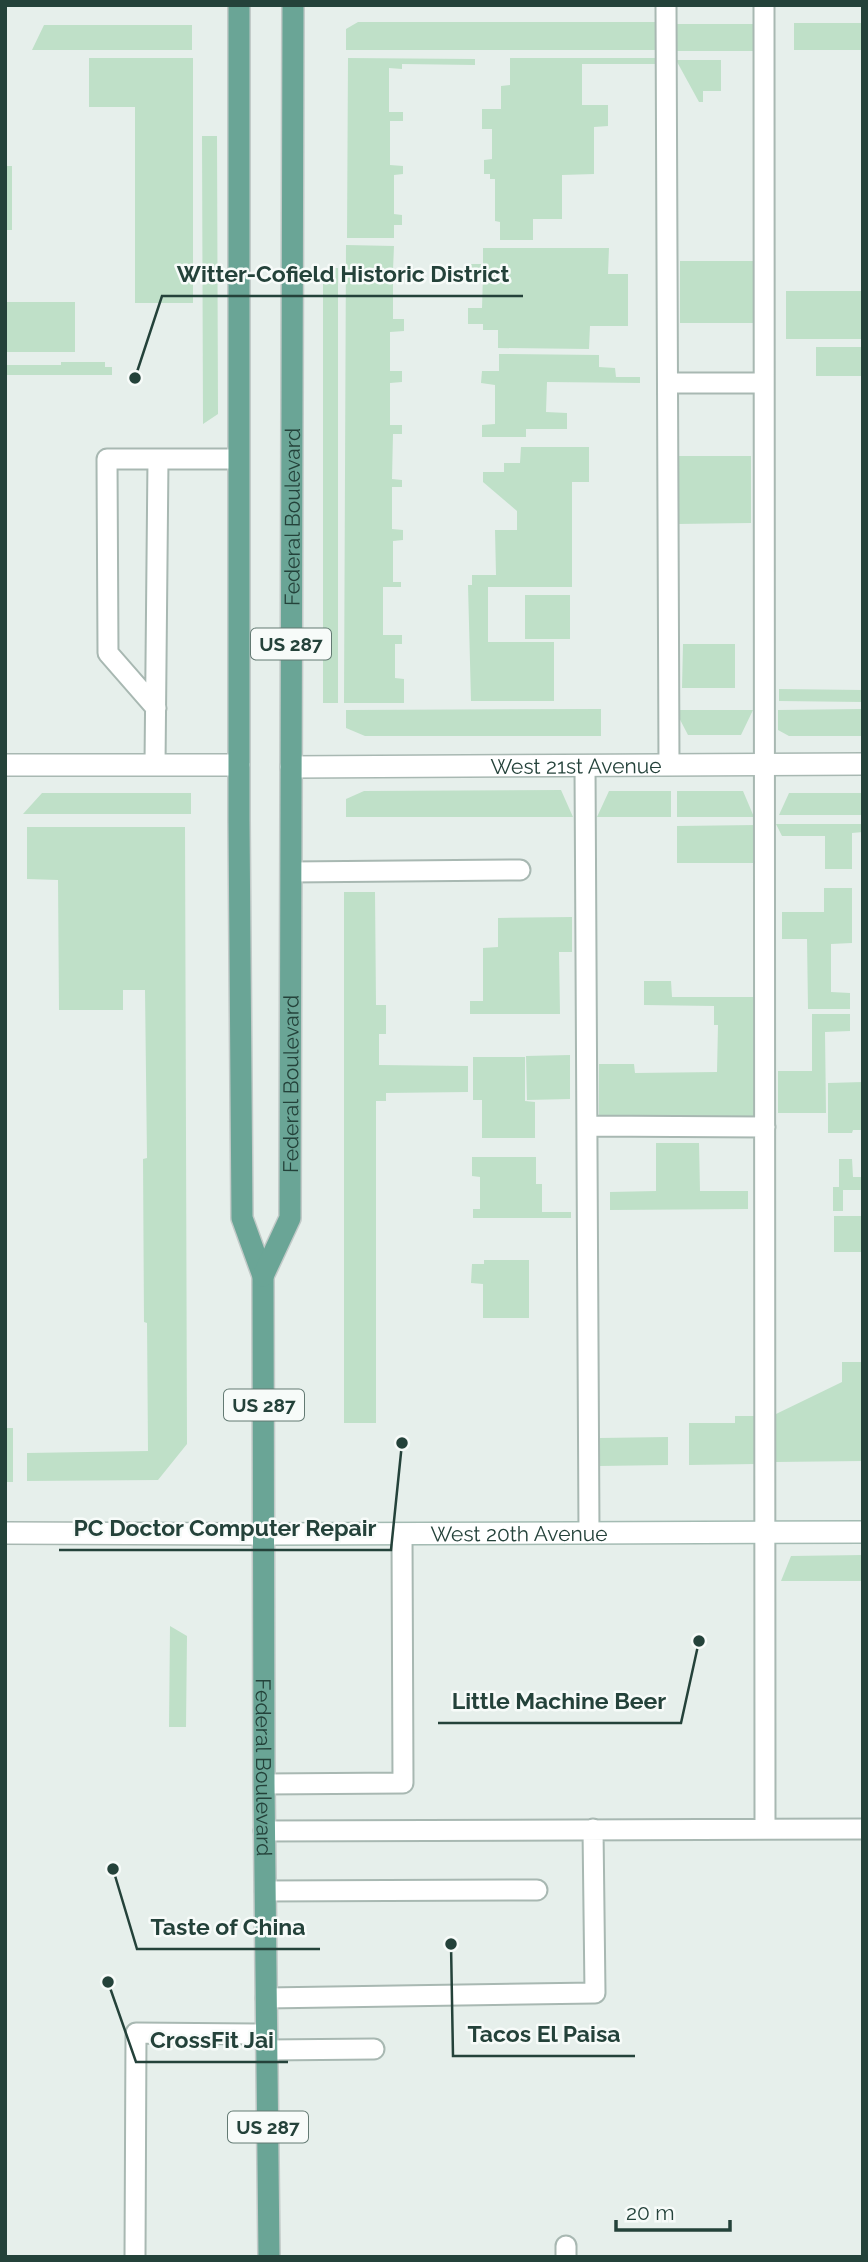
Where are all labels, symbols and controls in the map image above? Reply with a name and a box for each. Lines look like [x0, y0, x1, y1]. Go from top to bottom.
callout: Witter-Cofield Historic District [162, 252, 523, 296]
text: Witter-Cofield Historic District [177, 260, 509, 287]
street label: Federal Boulevard [279, 428, 304, 606]
road number: US 287 [251, 628, 331, 660]
street label: West 21st Avenue [490, 753, 662, 778]
street label: Federal Boulevard [278, 995, 303, 1173]
road number: US 287 [224, 1390, 304, 1420]
callout: PC Doctor Computer Repair [59, 1506, 391, 1550]
text: PC Doctor Computer Repair [74, 1514, 377, 1541]
street label: West 20th Avenue [430, 1520, 608, 1546]
street label: Federal Boulevard [251, 1678, 277, 1856]
callout: Little Machine Beer [438, 1679, 681, 1723]
text: Little Machine Beer [452, 1687, 666, 1714]
callout: Taste of China [137, 1905, 320, 1949]
text: Taste of China [151, 1913, 305, 1940]
callout: Tacos El Paisa [453, 2012, 635, 2056]
callout: CrossFit Jai [136, 2018, 288, 2062]
text: Tacos El Paisa [468, 2020, 620, 2047]
text: CrossFit Jai [150, 2026, 274, 2053]
road number: US 287 [228, 2112, 308, 2142]
scale bar [616, 2188, 730, 2232]
text: 20 m [626, 2200, 674, 2225]

